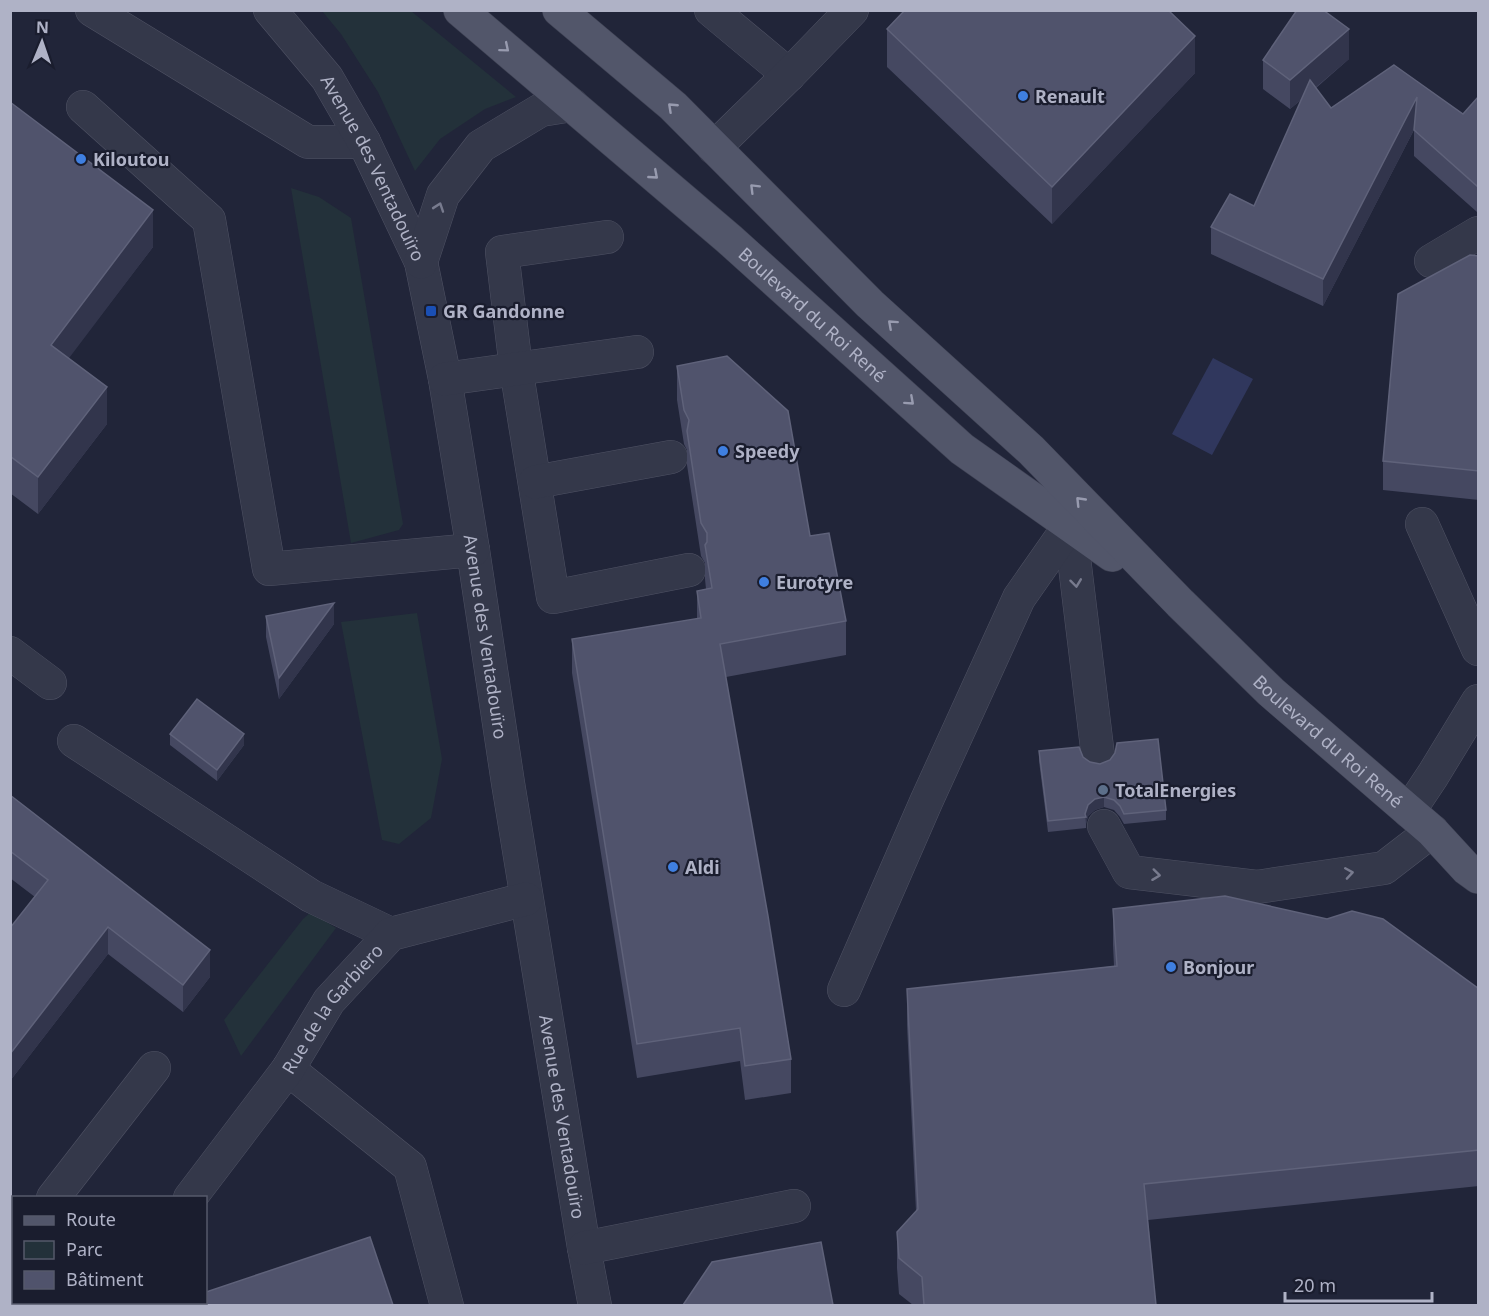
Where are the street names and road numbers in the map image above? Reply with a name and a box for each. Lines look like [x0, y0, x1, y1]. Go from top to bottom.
street label: Avenue des Ventadouïro [316, 70, 431, 265]
street label: Boulevard du Roi René [734, 242, 892, 387]
street label: Avenue des Ventadouïro [459, 533, 513, 741]
street label: Boulevard du Roi René [1248, 669, 1408, 813]
street label: Rue de la Garbiero [276, 938, 388, 1078]
street label: Avenue des Ventadouïro [534, 1013, 591, 1221]

